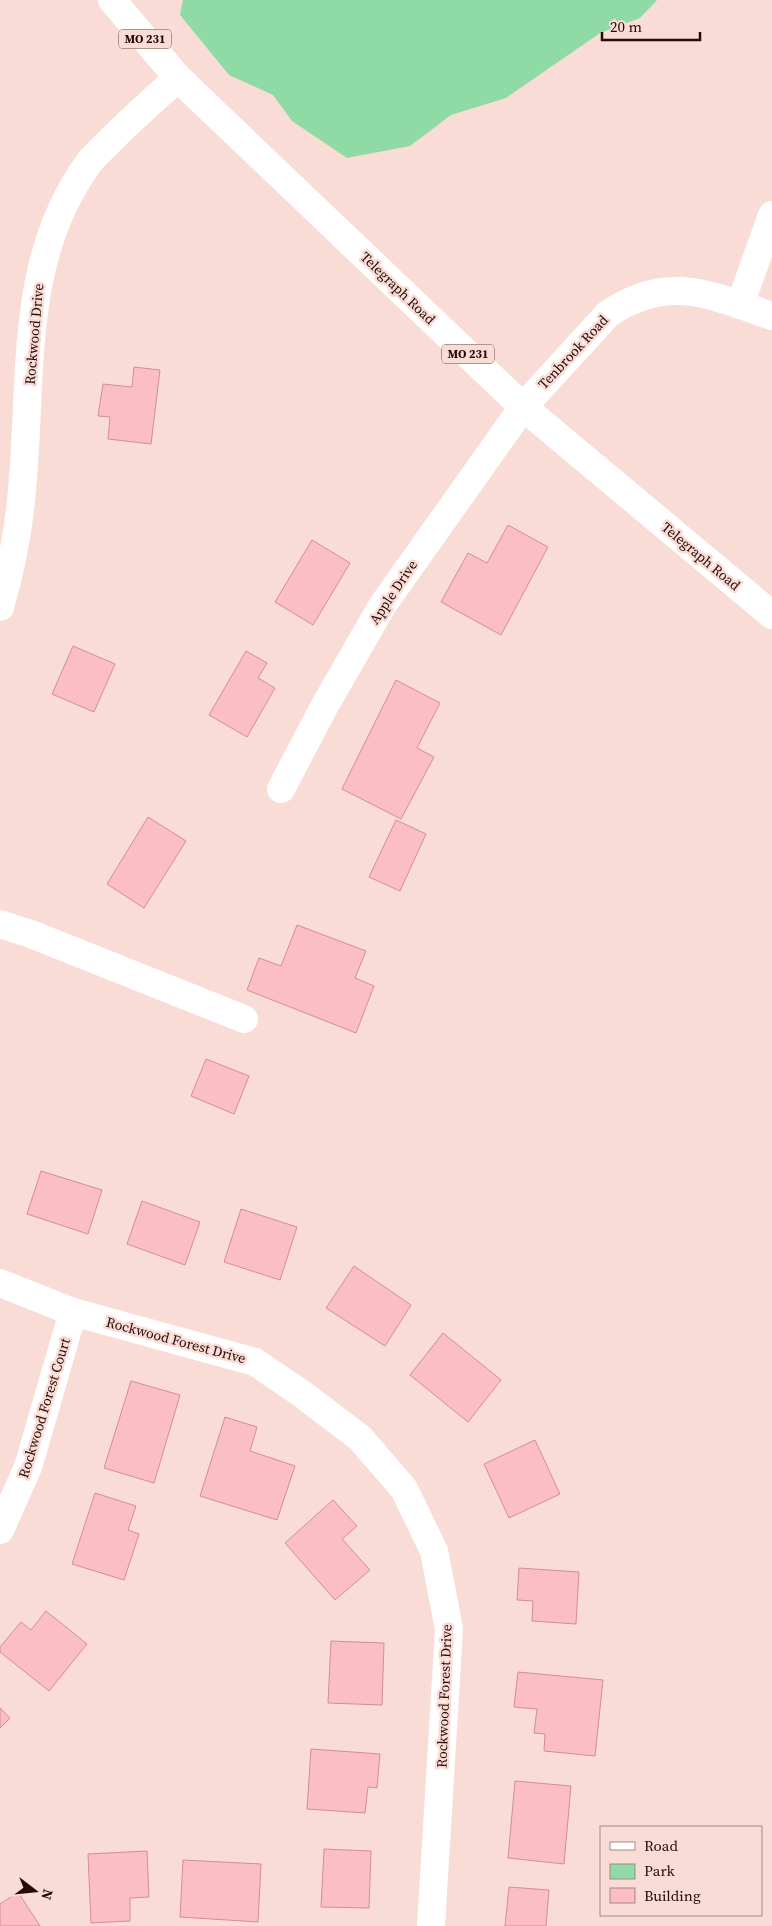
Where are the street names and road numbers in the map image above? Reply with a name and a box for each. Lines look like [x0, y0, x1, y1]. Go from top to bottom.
road number: MO 231 [119, 30, 171, 48]
street label: Telegraph Road [356, 247, 440, 329]
street label: Rockwood Drive [20, 282, 48, 386]
street label: Tenbrook Road [533, 310, 613, 394]
road number: MO 231 [442, 344, 494, 364]
street label: Telegraph Road [657, 517, 745, 595]
street label: Apple Drive [364, 556, 422, 628]
street label: Rockwood Forest Drive [104, 1312, 248, 1368]
street label: Rockwood Forest Court [13, 1335, 75, 1480]
street label: Rockwood Forest Drive [431, 1624, 457, 1768]

